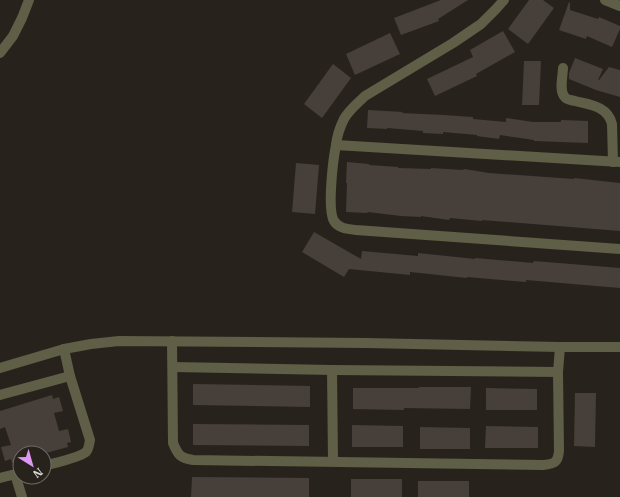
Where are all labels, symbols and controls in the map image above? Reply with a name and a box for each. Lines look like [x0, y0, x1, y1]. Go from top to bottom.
north arrow [12, 445, 52, 485]
text: N [30, 465, 46, 481]

